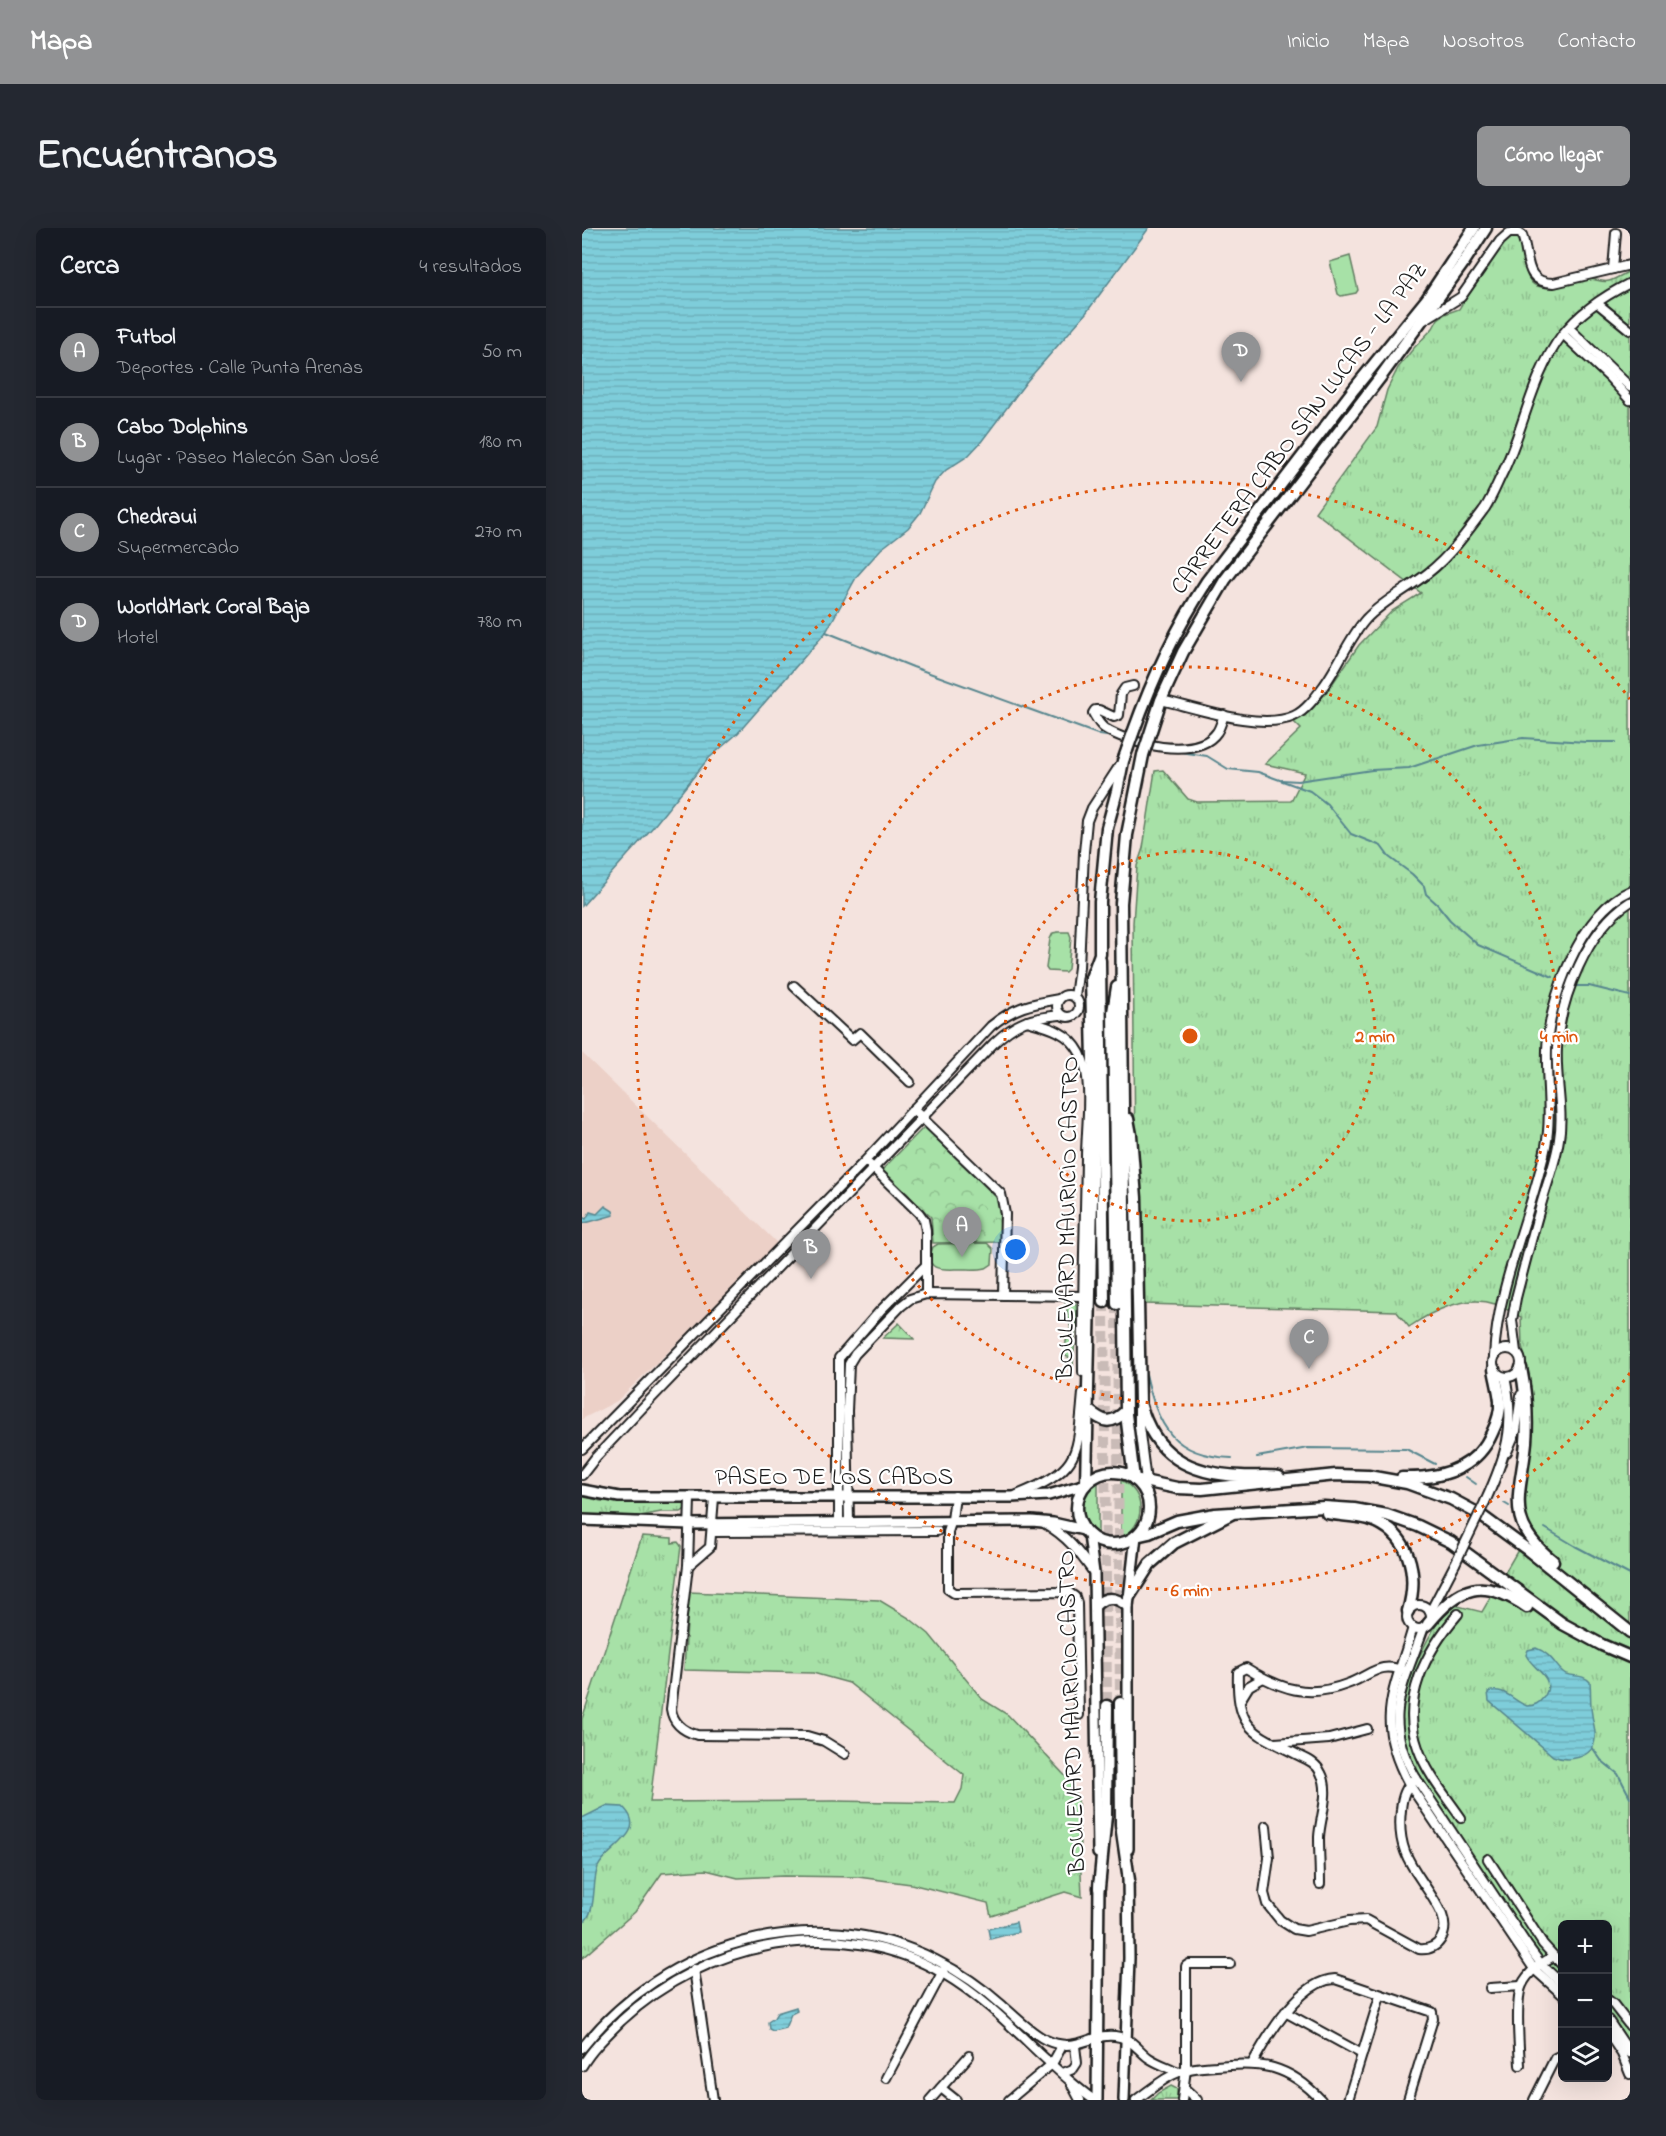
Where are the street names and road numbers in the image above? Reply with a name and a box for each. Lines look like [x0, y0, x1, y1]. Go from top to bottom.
street label: CARRETERA CABO SAN LUCAS - LA PAZ [1163, 255, 1437, 603]
street label: BOULEVARD MAURICIO CASTRO [1049, 1056, 1089, 1381]
street label: PASEO DE LOS CABOS [715, 1461, 953, 1496]
street label: BOULEVARD MAURICIO CASTRO [1050, 1550, 1096, 1875]

